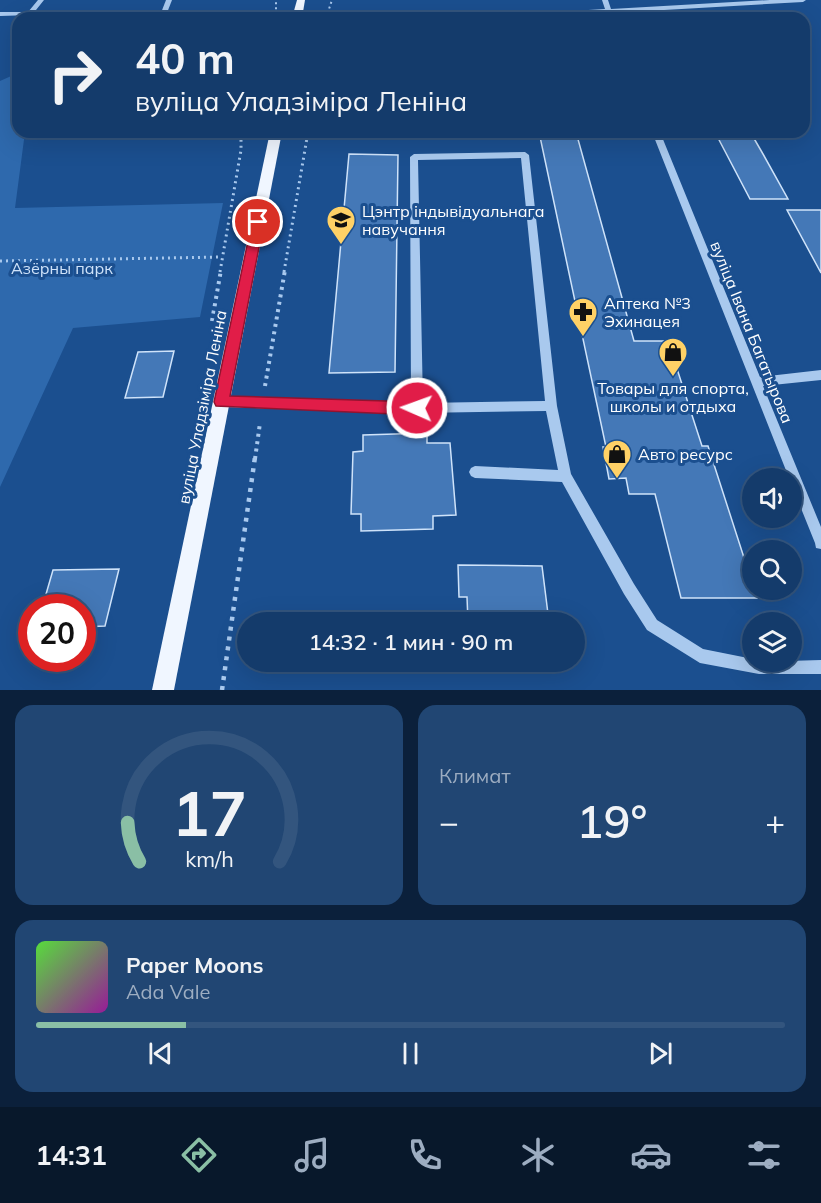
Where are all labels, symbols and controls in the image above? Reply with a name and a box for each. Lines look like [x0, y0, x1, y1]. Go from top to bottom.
text: 40 m [135, 32, 235, 85]
icon: right [36, 36, 114, 114]
text: вуліца Уладзіміра Леніна [135, 84, 467, 118]
pin [232, 196, 283, 247]
place label: Цэнтр індывідуальнага навучання [362, 201, 544, 239]
school or university icon: Цэнтр індывідуальнага навучання [325, 204, 357, 246]
icon: arrive [241, 205, 274, 238]
street label: вуліца Івана Багатырова [706, 238, 798, 426]
park label: Азёрны парк [11, 258, 113, 278]
place label: Аптека №3 Эхинацея [604, 293, 691, 331]
pharmacy icon: Аптека №3 Эхинацея [567, 296, 599, 338]
street label: вуліца Уладзіміра Леніна [173, 308, 231, 506]
shop icon: Товары для спорта, школы и отдыха [657, 336, 689, 378]
position arrow [385, 376, 449, 440]
place label: Товары для спорта, школы и отдыха [597, 378, 749, 416]
shop icon: Авто ресурс [601, 438, 633, 480]
place label: Авто ресурс [638, 444, 733, 464]
map controls [742, 468, 802, 672]
button: sound [742, 468, 802, 528]
button: search [742, 540, 802, 600]
speed limit sign: 20 [18, 594, 96, 672]
button: layers [742, 612, 802, 672]
text: 14:32 · 1 мин · 90 m [309, 628, 513, 656]
text: Климат [439, 763, 511, 788]
text: 17 [172, 773, 246, 852]
text: 19° [577, 793, 647, 849]
text: − [439, 801, 459, 842]
text: + [765, 801, 785, 842]
text: km/h [185, 845, 233, 872]
text: Paper Moons [126, 951, 264, 979]
text: Ada Vale [126, 979, 210, 1004]
icon: previous [144, 1037, 177, 1070]
icon: pause [394, 1037, 427, 1070]
icon: next [644, 1037, 677, 1070]
icon: directions [178, 1134, 220, 1176]
icon: music [291, 1134, 333, 1176]
icon: phone [404, 1134, 446, 1176]
icon: climate [517, 1134, 559, 1176]
icon: car [630, 1134, 672, 1176]
icon: filters [743, 1134, 785, 1176]
text: 14:31 [36, 1138, 107, 1172]

